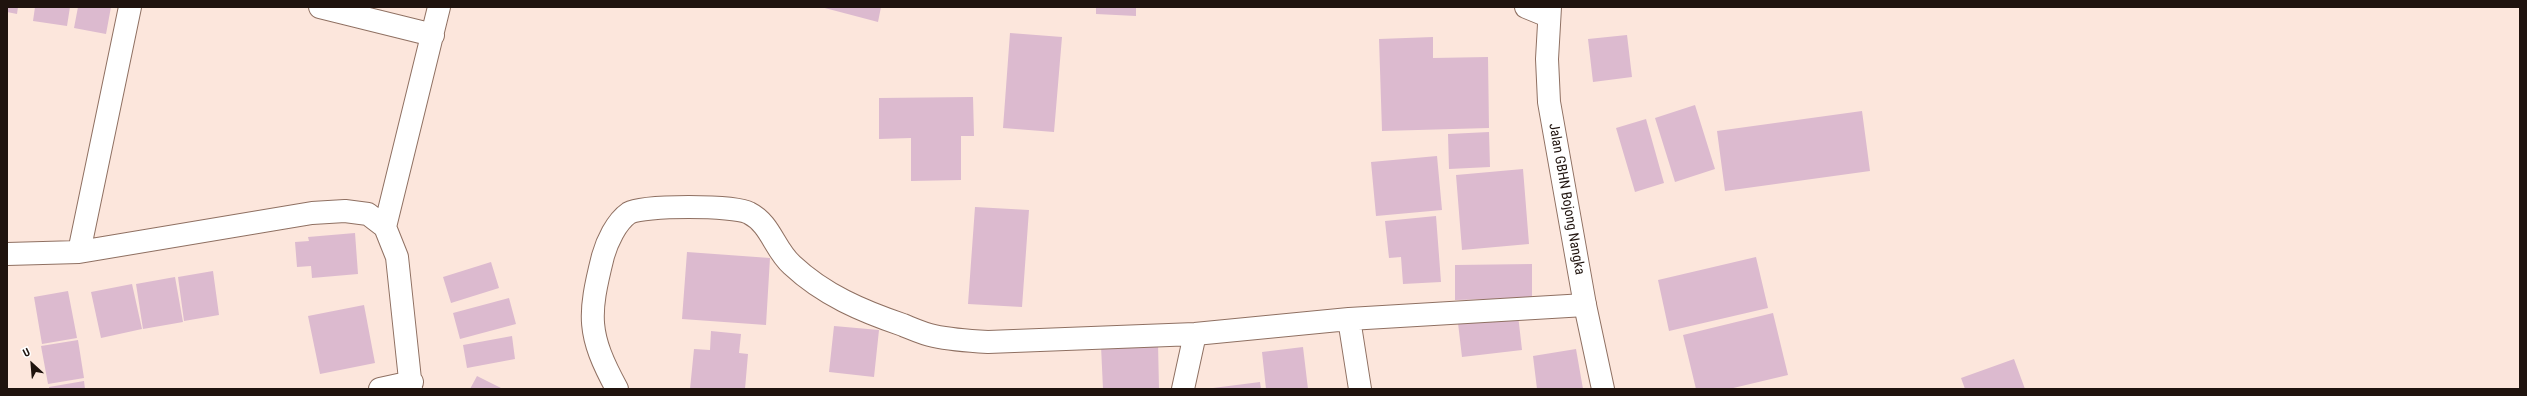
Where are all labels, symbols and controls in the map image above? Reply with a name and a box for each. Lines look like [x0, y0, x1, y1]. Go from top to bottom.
street label: Jalan GBHN Bojong Nangka [1544, 122, 1588, 276]
north arrow [12, 344, 52, 384]
text: U [21, 346, 32, 360]

